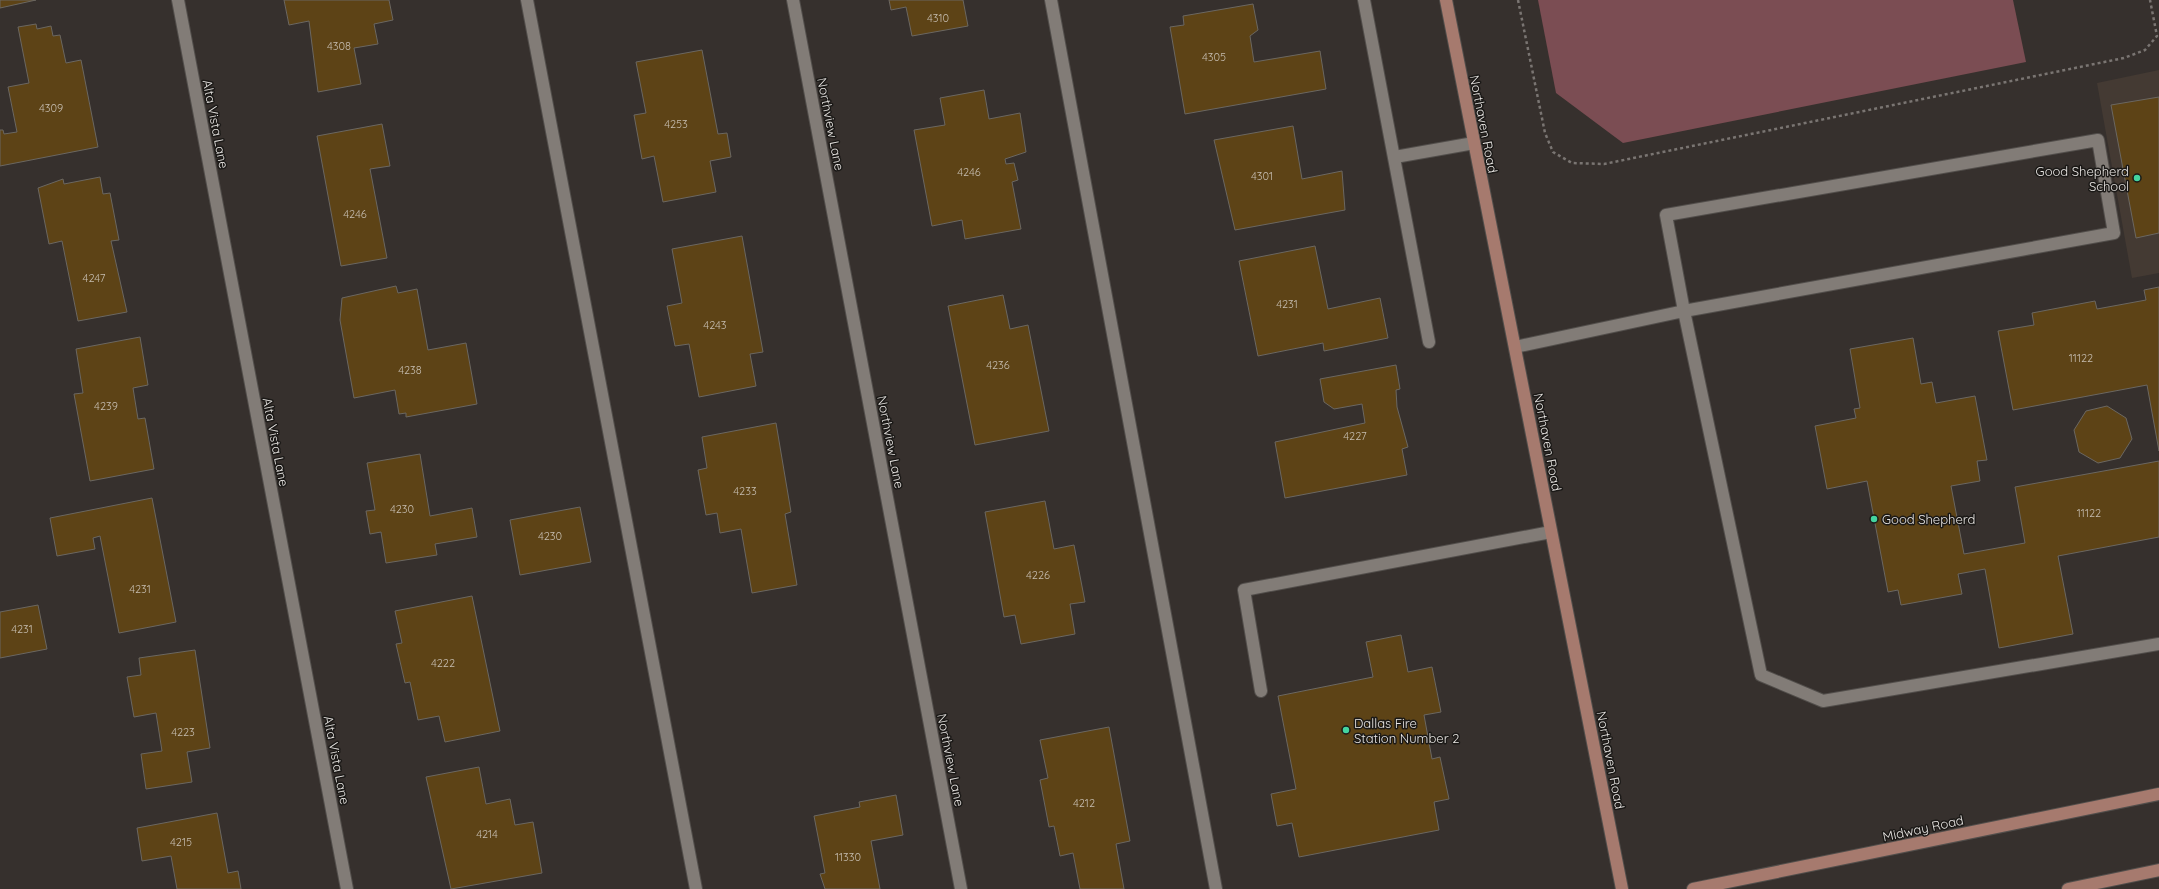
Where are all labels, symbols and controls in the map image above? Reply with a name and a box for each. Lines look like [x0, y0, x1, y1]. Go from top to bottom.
house number: 4310 [927, 11, 949, 25]
house number: 4308 [327, 39, 351, 53]
house number: 4305 [1202, 50, 1226, 64]
street label: Northaven Road [1467, 74, 1501, 174]
street label: Northview Lane [814, 76, 848, 172]
street label: Alta Vista Lane [200, 78, 232, 170]
house number: 4309 [39, 101, 63, 115]
house number: 4253 [664, 117, 688, 131]
place label: Good Shepherd School [2036, 163, 2129, 194]
house number: 4246 [957, 165, 981, 179]
house number: 4301 [1251, 169, 1273, 183]
marker: Good Shepherd School [2132, 173, 2142, 183]
house number: 4246 [343, 207, 367, 221]
house number: 4247 [83, 271, 106, 285]
house number: 4231 [1276, 297, 1298, 311]
house number: 4243 [703, 318, 727, 332]
house number: 11122 [2069, 351, 2093, 365]
house number: 4236 [986, 358, 1010, 372]
house number: 4238 [398, 363, 422, 377]
street label: Northaven Road [1531, 392, 1565, 492]
street label: Northview Lane [874, 394, 908, 490]
street label: Alta Vista Lane [260, 396, 292, 488]
house number: 4239 [94, 399, 118, 413]
house number: 4227 [1343, 429, 1367, 443]
house number: 4233 [733, 484, 757, 498]
house number: 4230 [390, 502, 414, 516]
house number: 11122 [2077, 506, 2101, 520]
place label: Good Shepherd [1882, 511, 1975, 527]
marker: Good Shepherd [1869, 514, 1879, 524]
house number: 4230 [538, 529, 562, 543]
house number: 4226 [1026, 568, 1050, 582]
house number: 4231 [129, 582, 151, 596]
house number: 4231 [11, 622, 33, 636]
house number: 4222 [431, 656, 455, 670]
street label: Northaven Road [1594, 710, 1628, 810]
street label: Northview Lane [934, 712, 968, 808]
street label: Alta Vista Lane [321, 714, 353, 806]
place label: Dallas Fire Station Number 2 [1354, 715, 1459, 746]
house number: 4223 [171, 725, 195, 739]
marker: Dallas Fire Station Number 2 [1341, 725, 1351, 735]
house number: 4212 [1073, 796, 1095, 810]
street label: Midway Road [1881, 812, 1965, 844]
house number: 4214 [476, 827, 498, 841]
house number: 4215 [170, 835, 192, 849]
house number: 11330 [835, 850, 861, 864]

